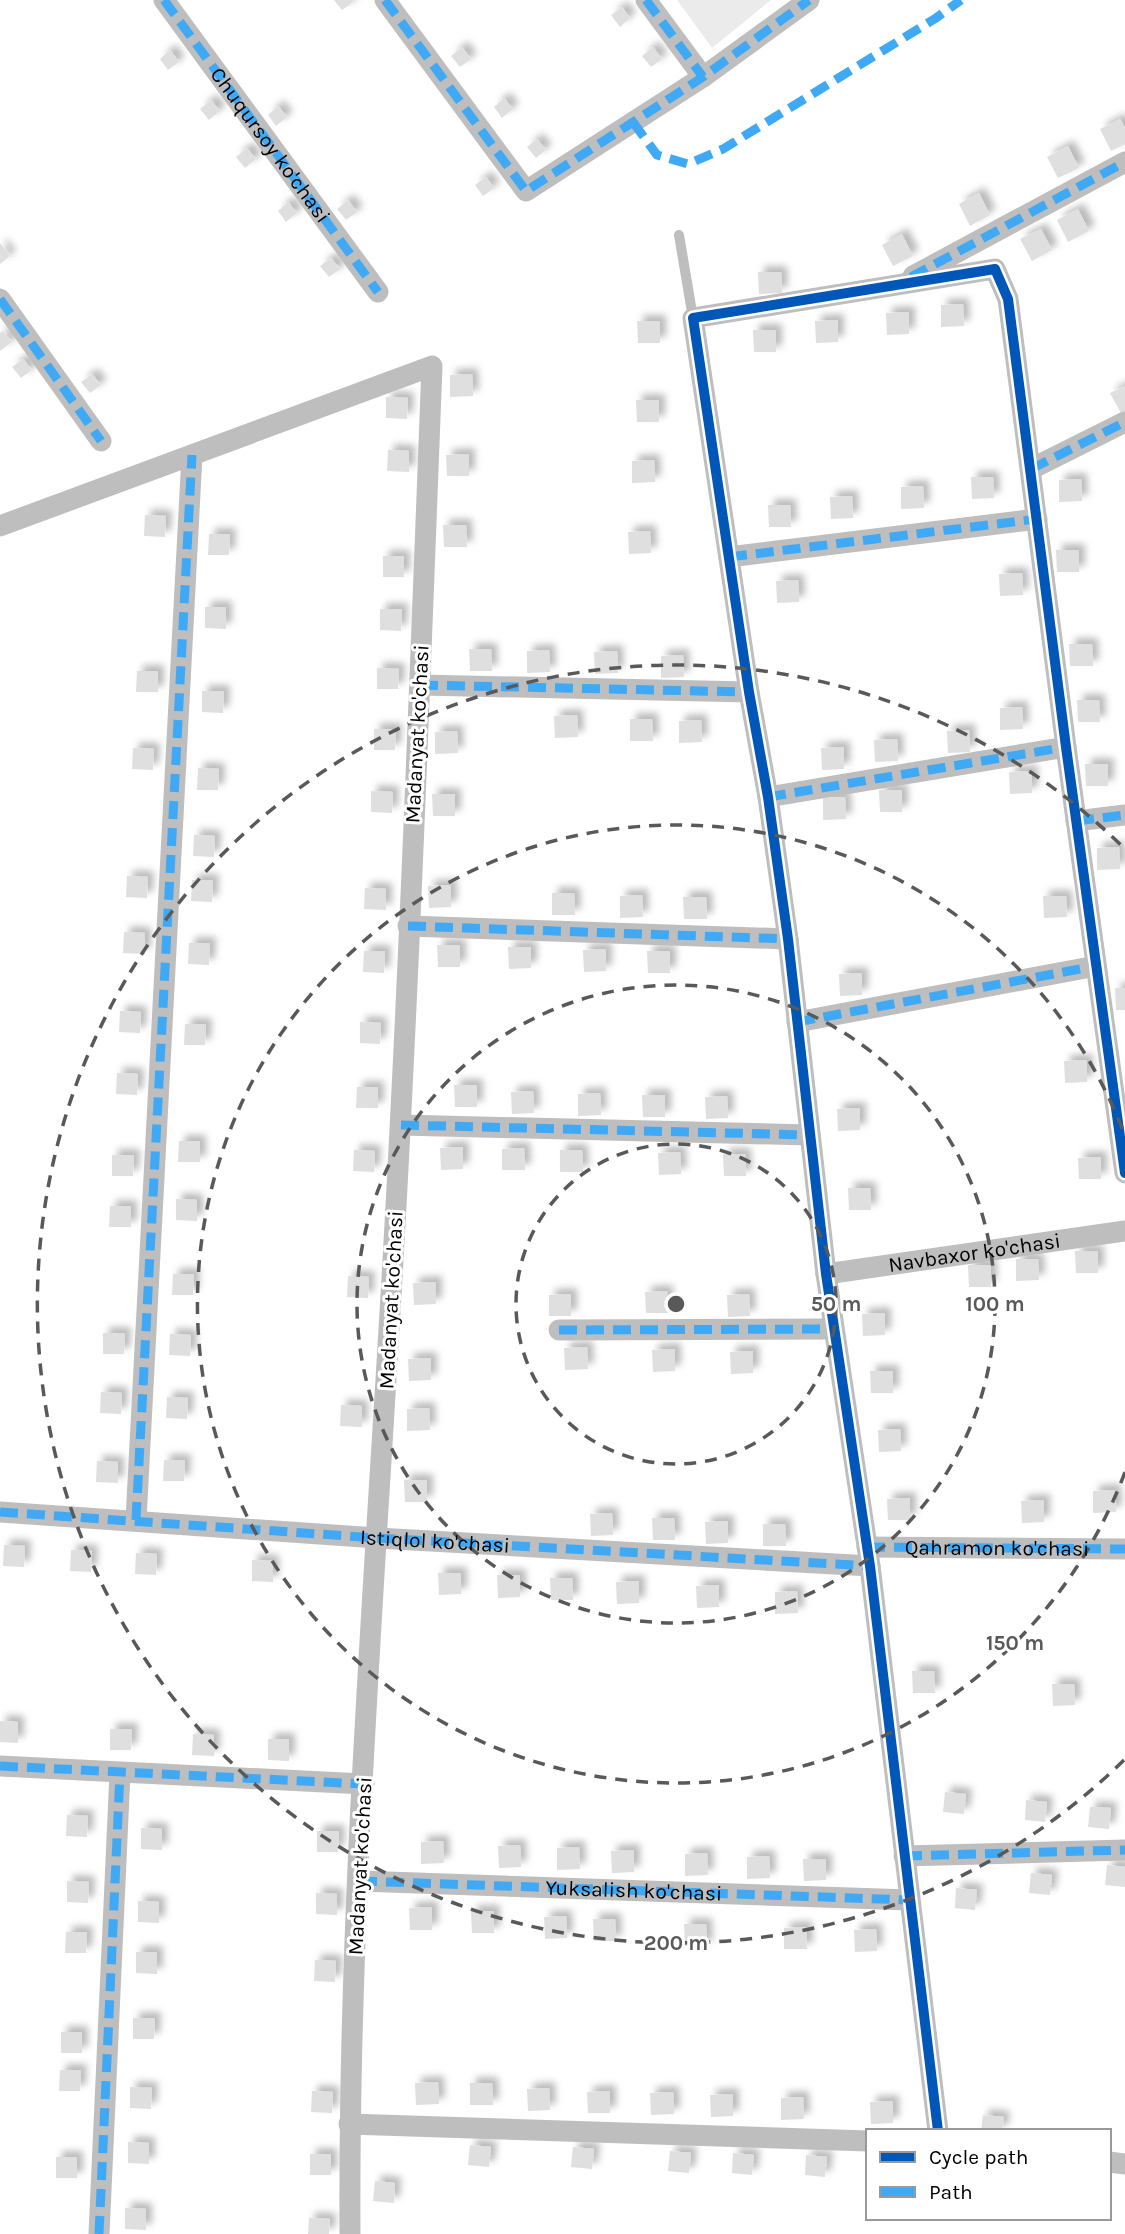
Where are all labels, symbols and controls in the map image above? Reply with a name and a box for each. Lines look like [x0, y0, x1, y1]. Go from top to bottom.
street label: Chuqursoy ko'chasi [206, 63, 335, 228]
street label: Madanyat ko'chasi [400, 644, 434, 824]
street label: Madanyat ko'chasi [374, 1210, 408, 1390]
street label: Navbaxor ko'chasi [887, 1228, 1062, 1277]
centre of rings [664, 1292, 688, 1316]
text: 50 m [811, 1292, 861, 1316]
text: 100 m [965, 1292, 1025, 1316]
street label: Istiqlol ko'chasi [359, 1525, 511, 1558]
street label: Qahramon ko'chasi [905, 1535, 1089, 1561]
text: 150 m [986, 1631, 1044, 1655]
street label: Madanyat ko'chasi [343, 1776, 377, 1956]
street label: Yuksalish ko'chasi [545, 1875, 723, 1906]
text: 200 m [644, 1931, 708, 1955]
legend [866, 2129, 1111, 2220]
text: Cycle path [929, 2145, 1029, 2169]
text: Path [929, 2180, 973, 2204]

